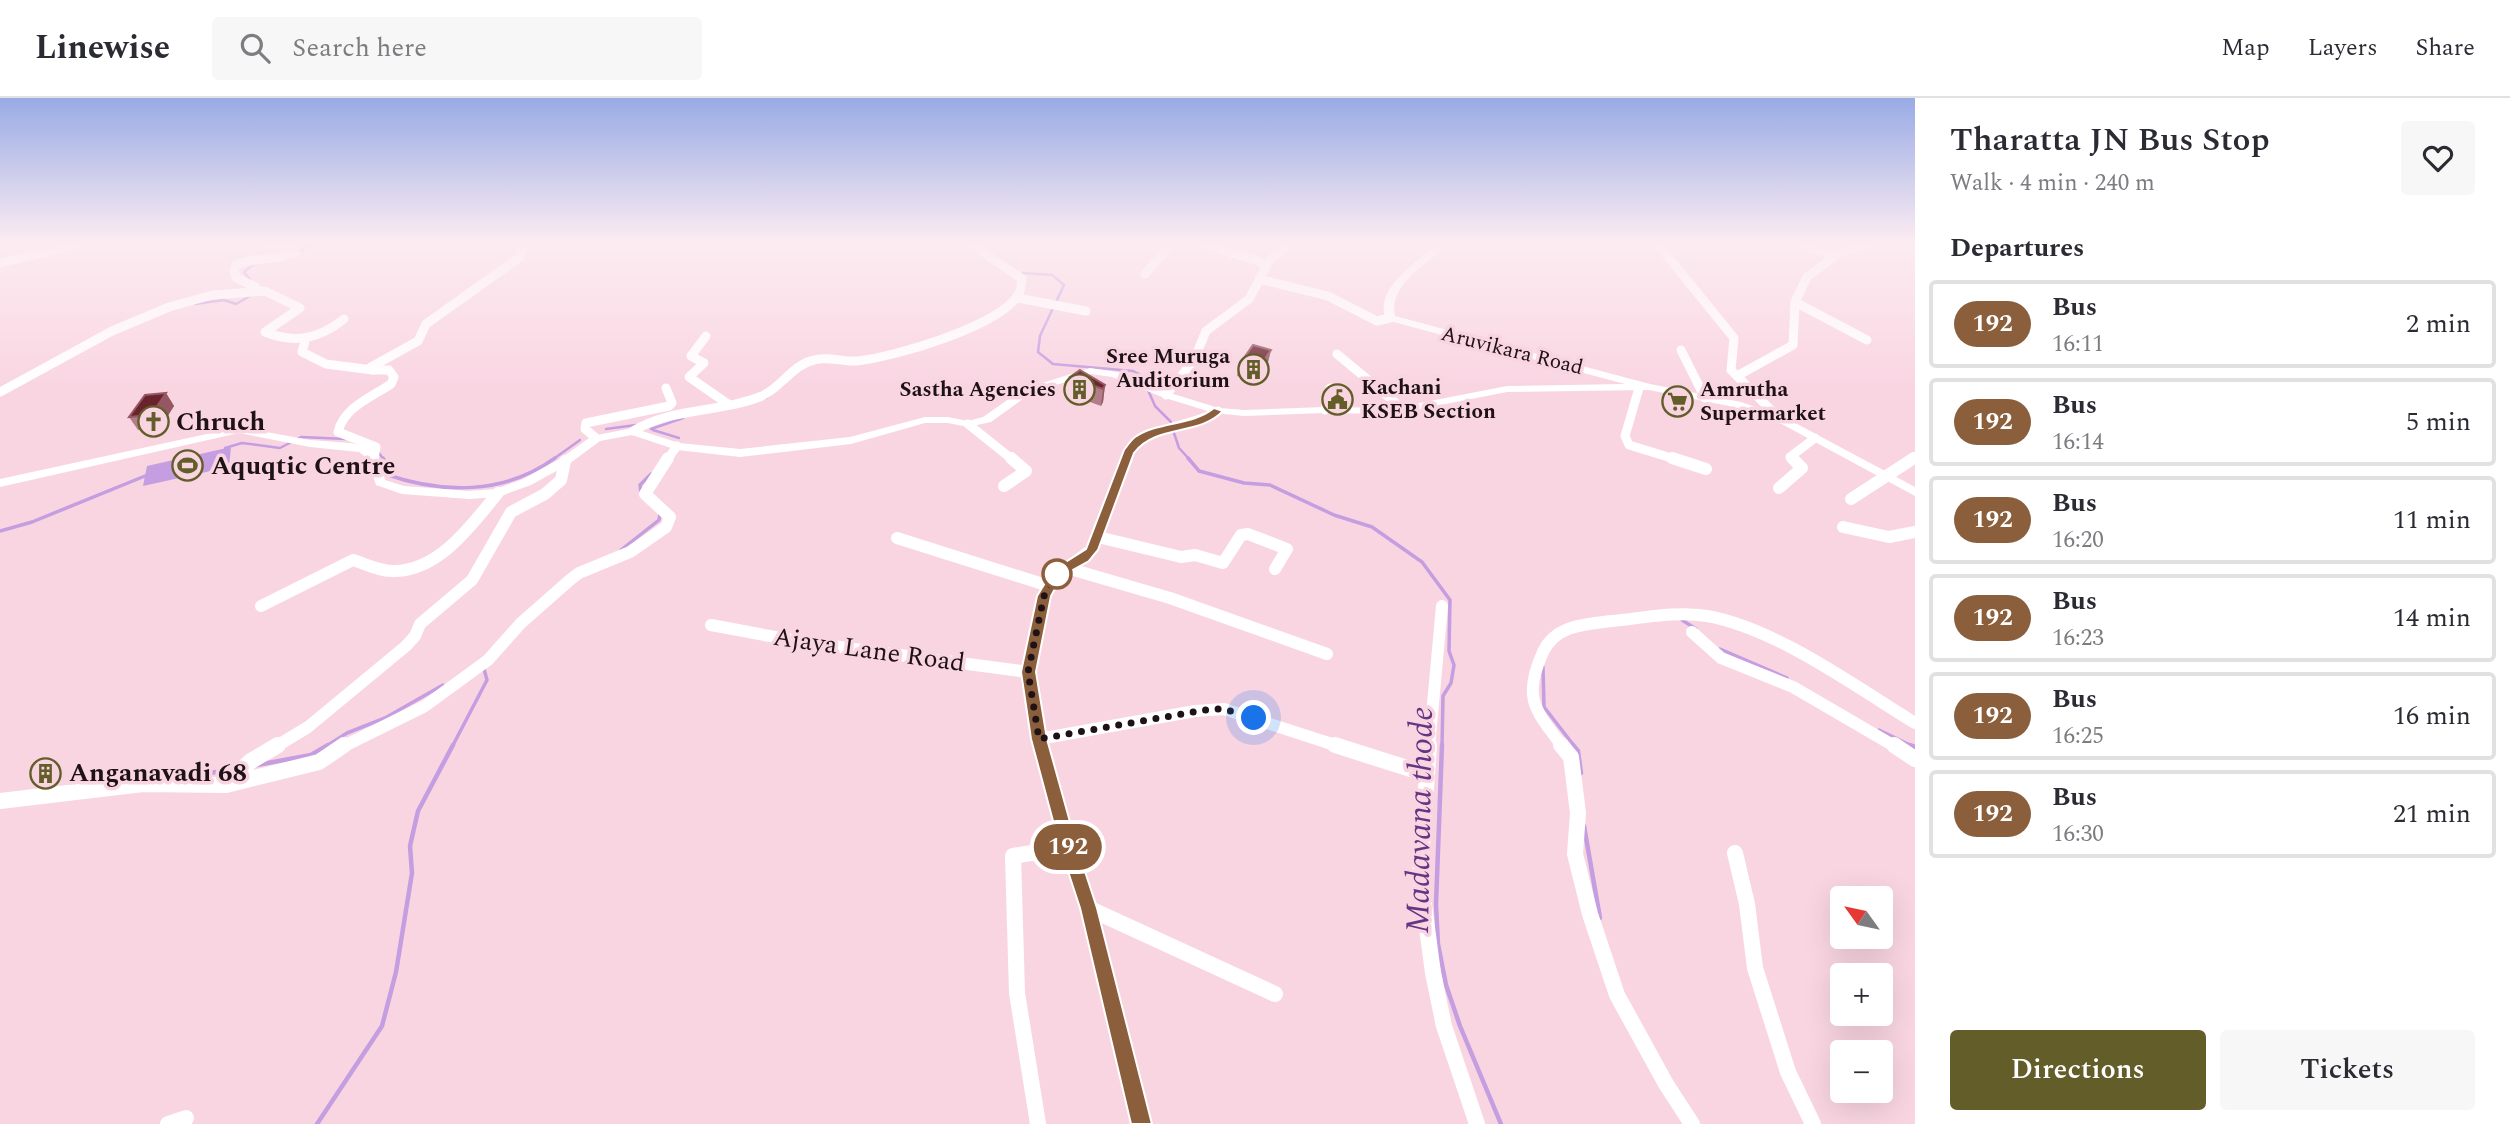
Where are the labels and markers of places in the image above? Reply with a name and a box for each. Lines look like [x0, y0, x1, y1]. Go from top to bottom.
place label: Sree Muruga Auditorium [1106, 341, 1230, 397]
building icon: Sree Muruga Auditorium [1236, 352, 1270, 386]
place label: Kachani KSEB Section [1361, 372, 1496, 428]
building icon: Sastha Agencies [1062, 373, 1096, 407]
place label: Sastha Agencies [900, 374, 1056, 406]
place label: Amrutha Supermarket [1700, 374, 1826, 430]
public building icon: Kachani KSEB Section [1321, 383, 1355, 417]
supermarket icon: Amrutha Supermarket [1660, 385, 1694, 419]
place label: Chruch [176, 402, 265, 442]
church icon: Chruch [136, 405, 170, 439]
place label: Aquqtic Centre [211, 446, 395, 486]
sports icon: Aquqtic Centre [171, 449, 205, 483]
unlabelled marker [1042, 559, 1072, 589]
place label: Anganavadi 68 [69, 753, 247, 793]
building icon: Anganavadi 68 [29, 756, 63, 790]

